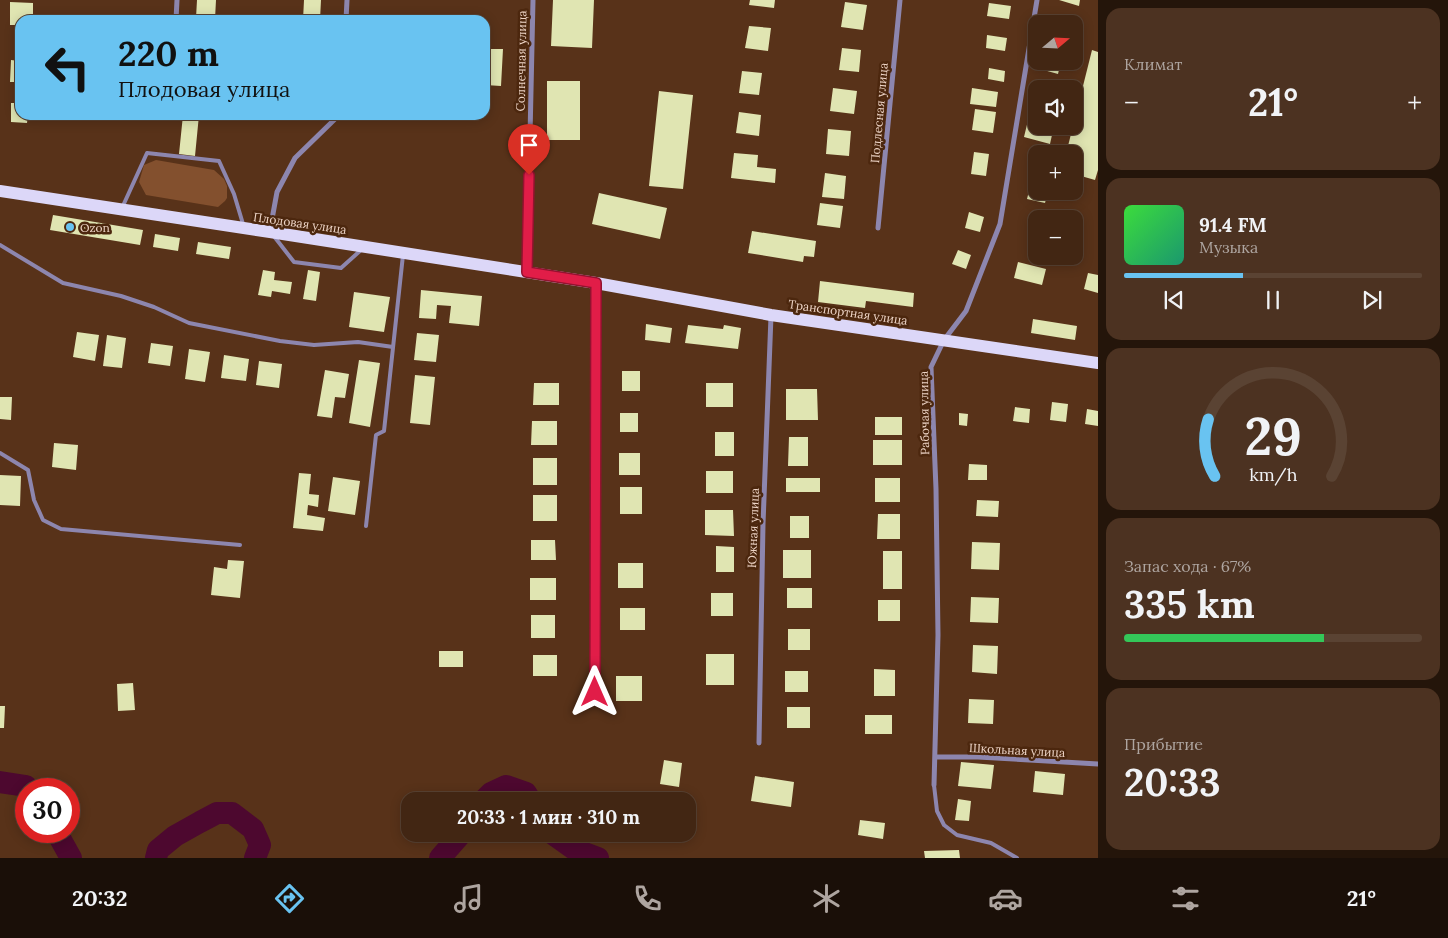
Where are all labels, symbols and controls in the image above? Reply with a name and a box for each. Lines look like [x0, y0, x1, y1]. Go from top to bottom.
street label: Солнечная улица [513, 10, 529, 112]
north arrow [1028, 15, 1082, 70]
map controls [1028, 15, 1083, 265]
text: 220 m [118, 31, 219, 76]
icon: left [35, 35, 100, 100]
text: Климат [1124, 54, 1182, 74]
street label: Подлесная улица [867, 62, 891, 164]
text: Плодовая улица [118, 75, 290, 103]
text: 21° [1248, 78, 1298, 126]
button: sound [1028, 80, 1083, 135]
text: − [1124, 85, 1139, 121]
text: + [1407, 85, 1422, 121]
pin [508, 124, 550, 175]
icon: arrive [515, 131, 543, 159]
button: + [1028, 145, 1083, 200]
street label: Плодовая улица [252, 209, 348, 237]
button: − [1028, 210, 1083, 265]
text: 91.4 FM [1199, 213, 1267, 237]
place label: Ozon [80, 220, 110, 235]
marker: Ozon [64, 221, 76, 233]
text: Музыка [1199, 237, 1258, 257]
icon: previous [1160, 286, 1188, 314]
icon: pause [1259, 286, 1287, 314]
icon: next [1358, 286, 1386, 314]
street label: Транспортная улица [787, 296, 909, 328]
street label: Рабочая улица [916, 371, 932, 455]
text: 29 [1244, 403, 1302, 469]
text: km/h [1249, 463, 1297, 486]
street label: Южная улица [744, 488, 762, 568]
text: Запас хода · 67% [1124, 556, 1251, 576]
text: 335 km [1124, 580, 1255, 628]
position arrow [568, 665, 620, 717]
text: Прибытие [1124, 734, 1203, 754]
street label: Школьная улица [968, 740, 1066, 760]
text: 20:33 [1124, 758, 1220, 806]
speed limit sign: 30 [15, 778, 80, 843]
text: 20:33 · 1 мин · 310 m [457, 805, 640, 829]
icon: directions [272, 881, 307, 916]
icon: music [451, 881, 486, 916]
icon: phone [630, 881, 665, 916]
icon: climate [809, 881, 844, 916]
icon: car [988, 881, 1023, 916]
icon: filters [1168, 881, 1203, 916]
text: 20:32 [72, 884, 127, 912]
text: 21° [1347, 884, 1376, 912]

